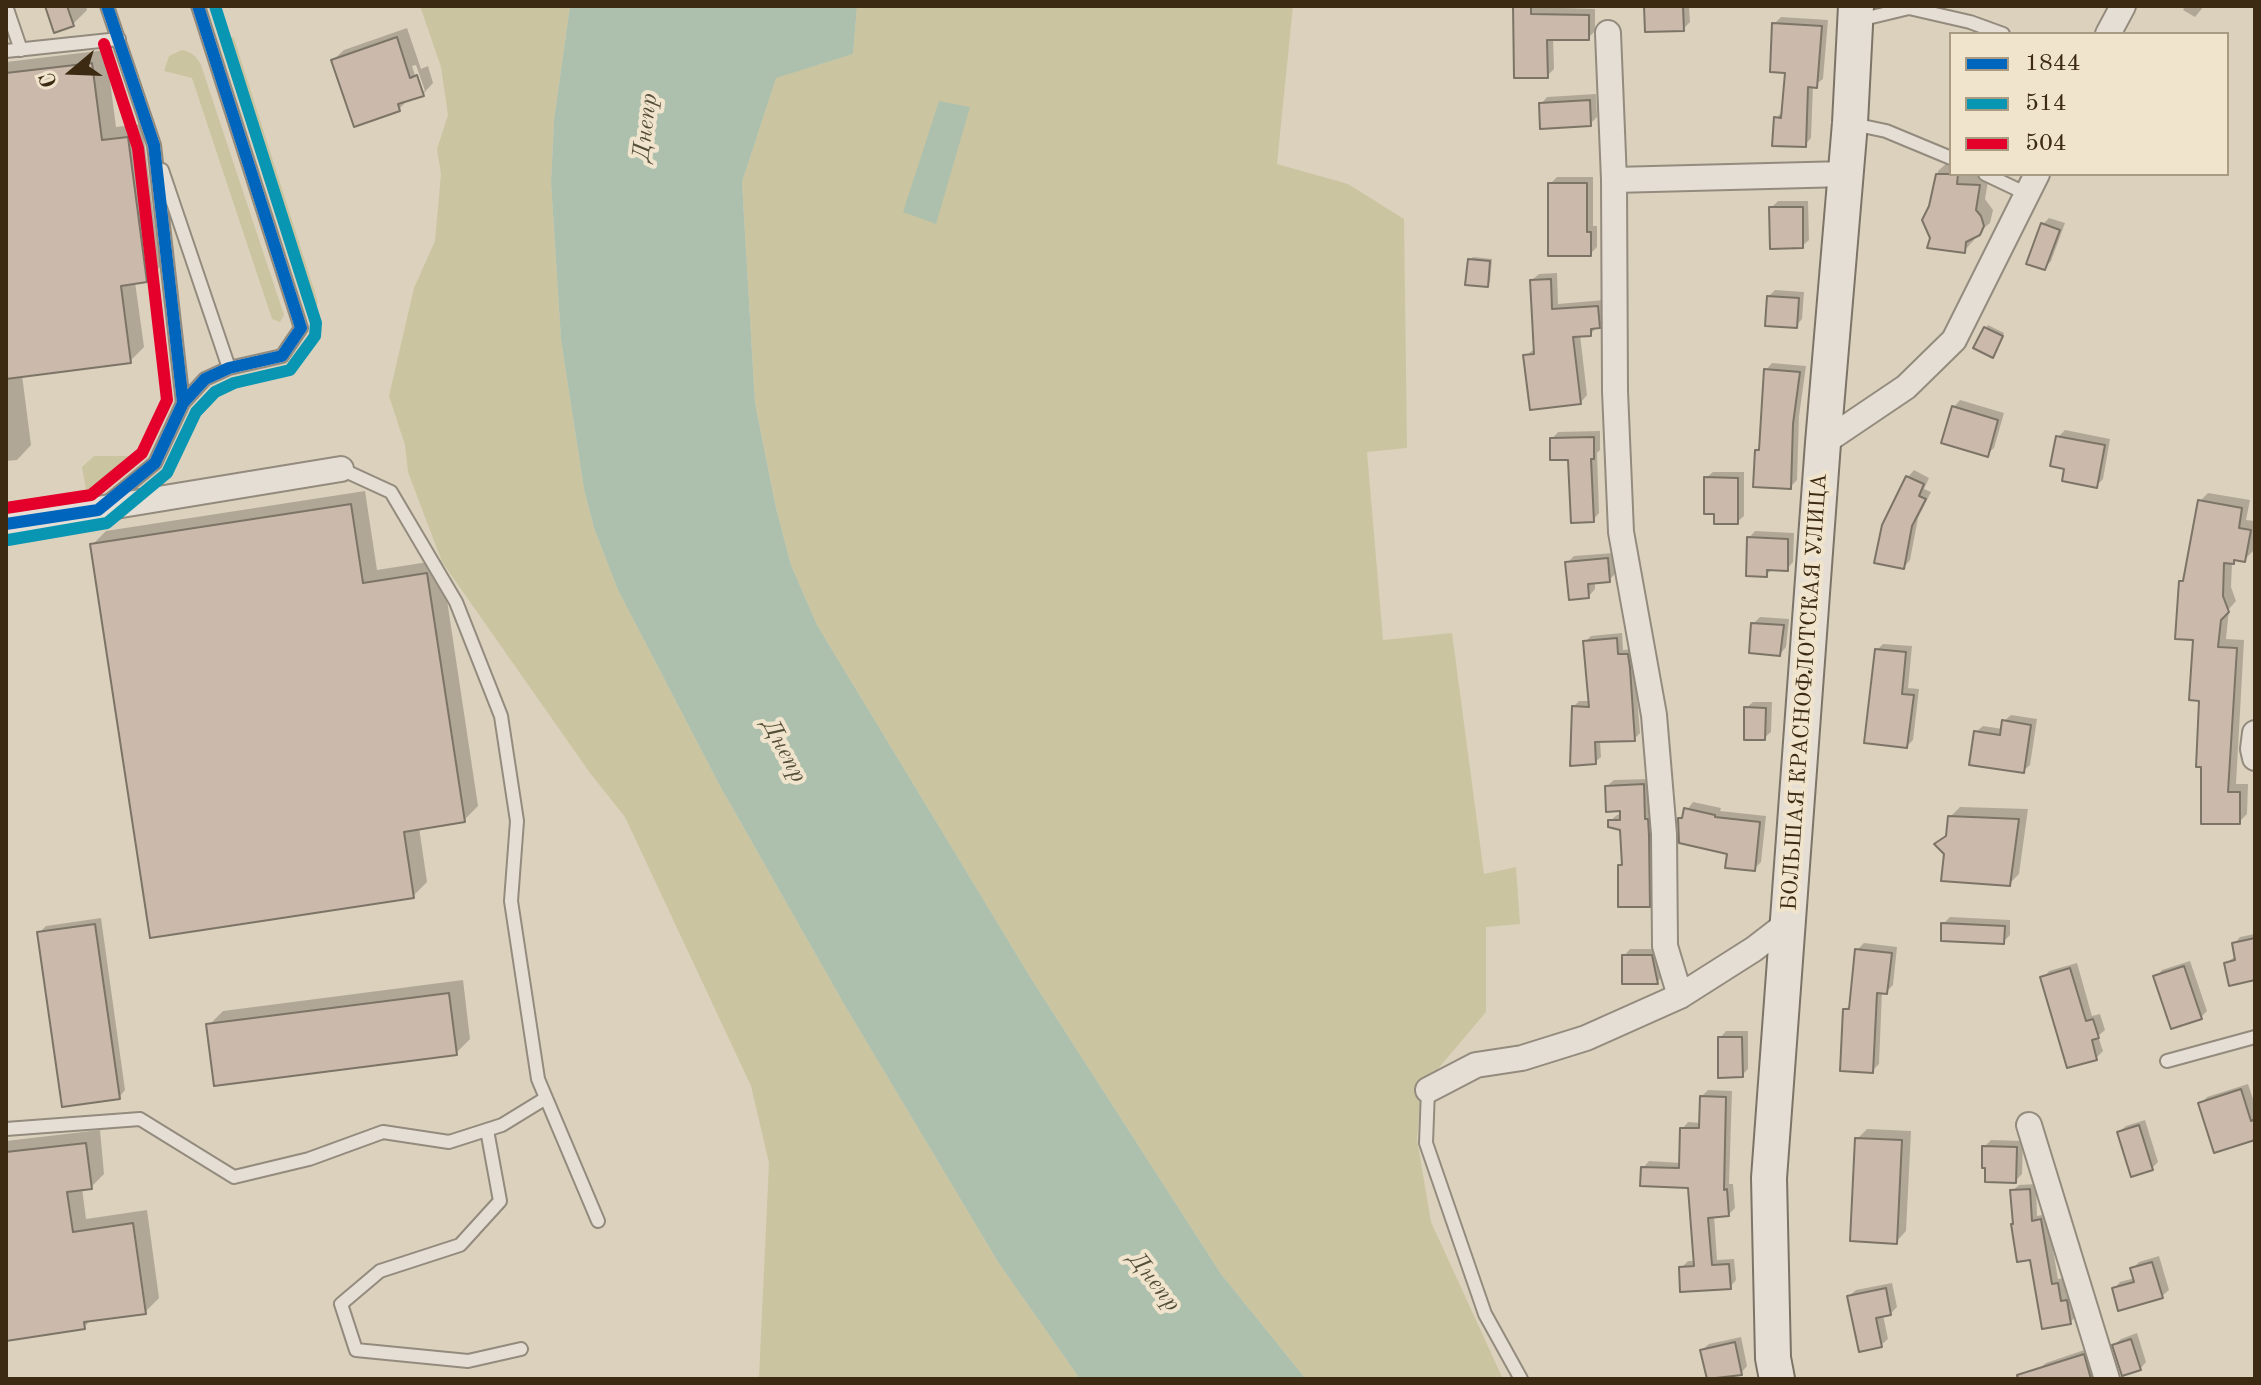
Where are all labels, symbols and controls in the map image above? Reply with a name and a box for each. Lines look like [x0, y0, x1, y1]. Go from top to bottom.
north arrow [32, 32, 112, 112]
legend [1949, 32, 2229, 176]
text: 1844 [2025, 52, 2081, 76]
text: С [37, 69, 62, 90]
water label: Днепр [628, 92, 664, 162]
text: 514 [2025, 92, 2067, 116]
text: 504 [2025, 132, 2067, 156]
street label: БОЛЬШАЯ КРАСНОФЛОТСКАЯ УЛИЦА [1777, 472, 1833, 912]
water label: Днепр [755, 714, 813, 788]
water label: Днепр [1122, 1246, 1186, 1318]

